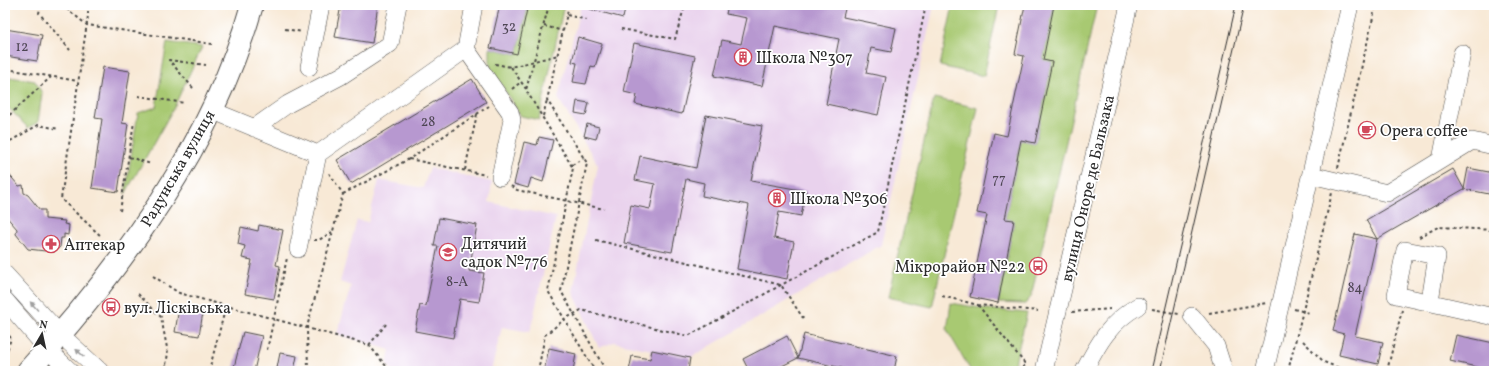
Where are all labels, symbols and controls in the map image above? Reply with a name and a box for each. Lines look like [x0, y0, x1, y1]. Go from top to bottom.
house number: 32 [502, 18, 516, 37]
house number: 12 [16, 38, 28, 57]
building icon: Школа №307 [733, 47, 753, 67]
place label: Школа №307 [756, 48, 853, 70]
street label: вулиця Оноре де Бальзака [1057, 93, 1121, 284]
street label: Радунська вулиця [136, 107, 221, 231]
house number: 28 [421, 113, 435, 132]
cafe icon: Opera coffee [1357, 120, 1377, 140]
place label: Opera coffee [1380, 121, 1468, 143]
house number: 77 [992, 170, 1006, 189]
building icon: Школа №306 [767, 188, 787, 208]
place label: Школа №306 [790, 189, 887, 211]
pharmacy icon: Аптекар [41, 234, 61, 254]
place label: Дитячий садок №776 [461, 234, 548, 274]
place label: Аптекар [64, 235, 125, 257]
school or university icon: Дитячий садок №776 [438, 242, 458, 262]
bus stop icon: Мікрорайон №22 [1028, 256, 1048, 276]
place label: Мікрорайон №22 [895, 257, 1025, 279]
house number: 8-А [446, 273, 468, 292]
house number: 84 [1347, 279, 1363, 298]
bus stop icon: вул. Лісківська [101, 297, 121, 317]
place label: вул. Лісківська [124, 298, 231, 320]
one-way arrow [29, 300, 38, 311]
north arrow [22, 314, 62, 354]
text: N [38, 318, 48, 334]
one-way arrow [75, 348, 86, 357]

